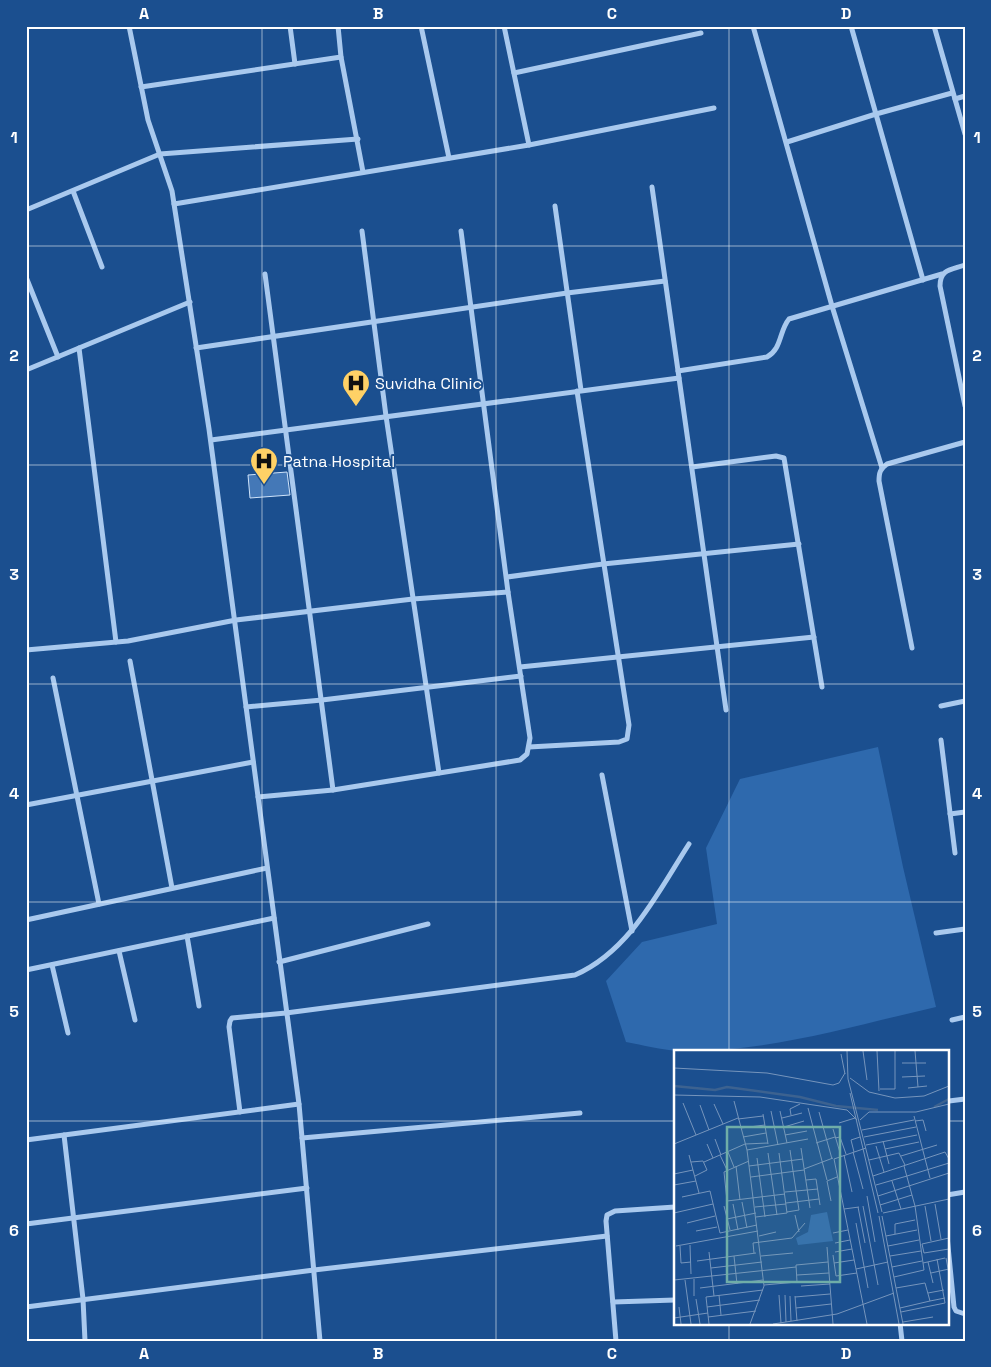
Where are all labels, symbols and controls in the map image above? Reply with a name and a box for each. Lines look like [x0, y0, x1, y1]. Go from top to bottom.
text: A [139, 3, 149, 24]
text: B [373, 3, 383, 24]
text: C [607, 3, 617, 24]
text: D [841, 3, 851, 24]
text: 1 [10, 127, 18, 148]
text: 1 [973, 127, 981, 148]
text: 2 [9, 345, 19, 366]
text: 2 [972, 345, 982, 366]
hospital icon: Suvidha Clinic [341, 368, 371, 407]
place label: Suvidha Clinic [375, 373, 482, 394]
hospital icon: Patna Hospital [249, 446, 279, 485]
place label: Patna Hospital [283, 451, 395, 472]
text: 3 [9, 564, 19, 585]
text: 3 [972, 564, 982, 585]
text: 4 [9, 783, 19, 804]
text: 4 [972, 783, 982, 804]
text: 5 [9, 1001, 19, 1022]
text: 5 [972, 1001, 982, 1022]
inset map [674, 1050, 948, 1324]
text: 6 [9, 1220, 19, 1241]
text: 6 [972, 1220, 982, 1241]
text: A [139, 1343, 149, 1364]
text: B [373, 1343, 383, 1364]
text: C [607, 1343, 617, 1364]
text: D [841, 1343, 851, 1364]

